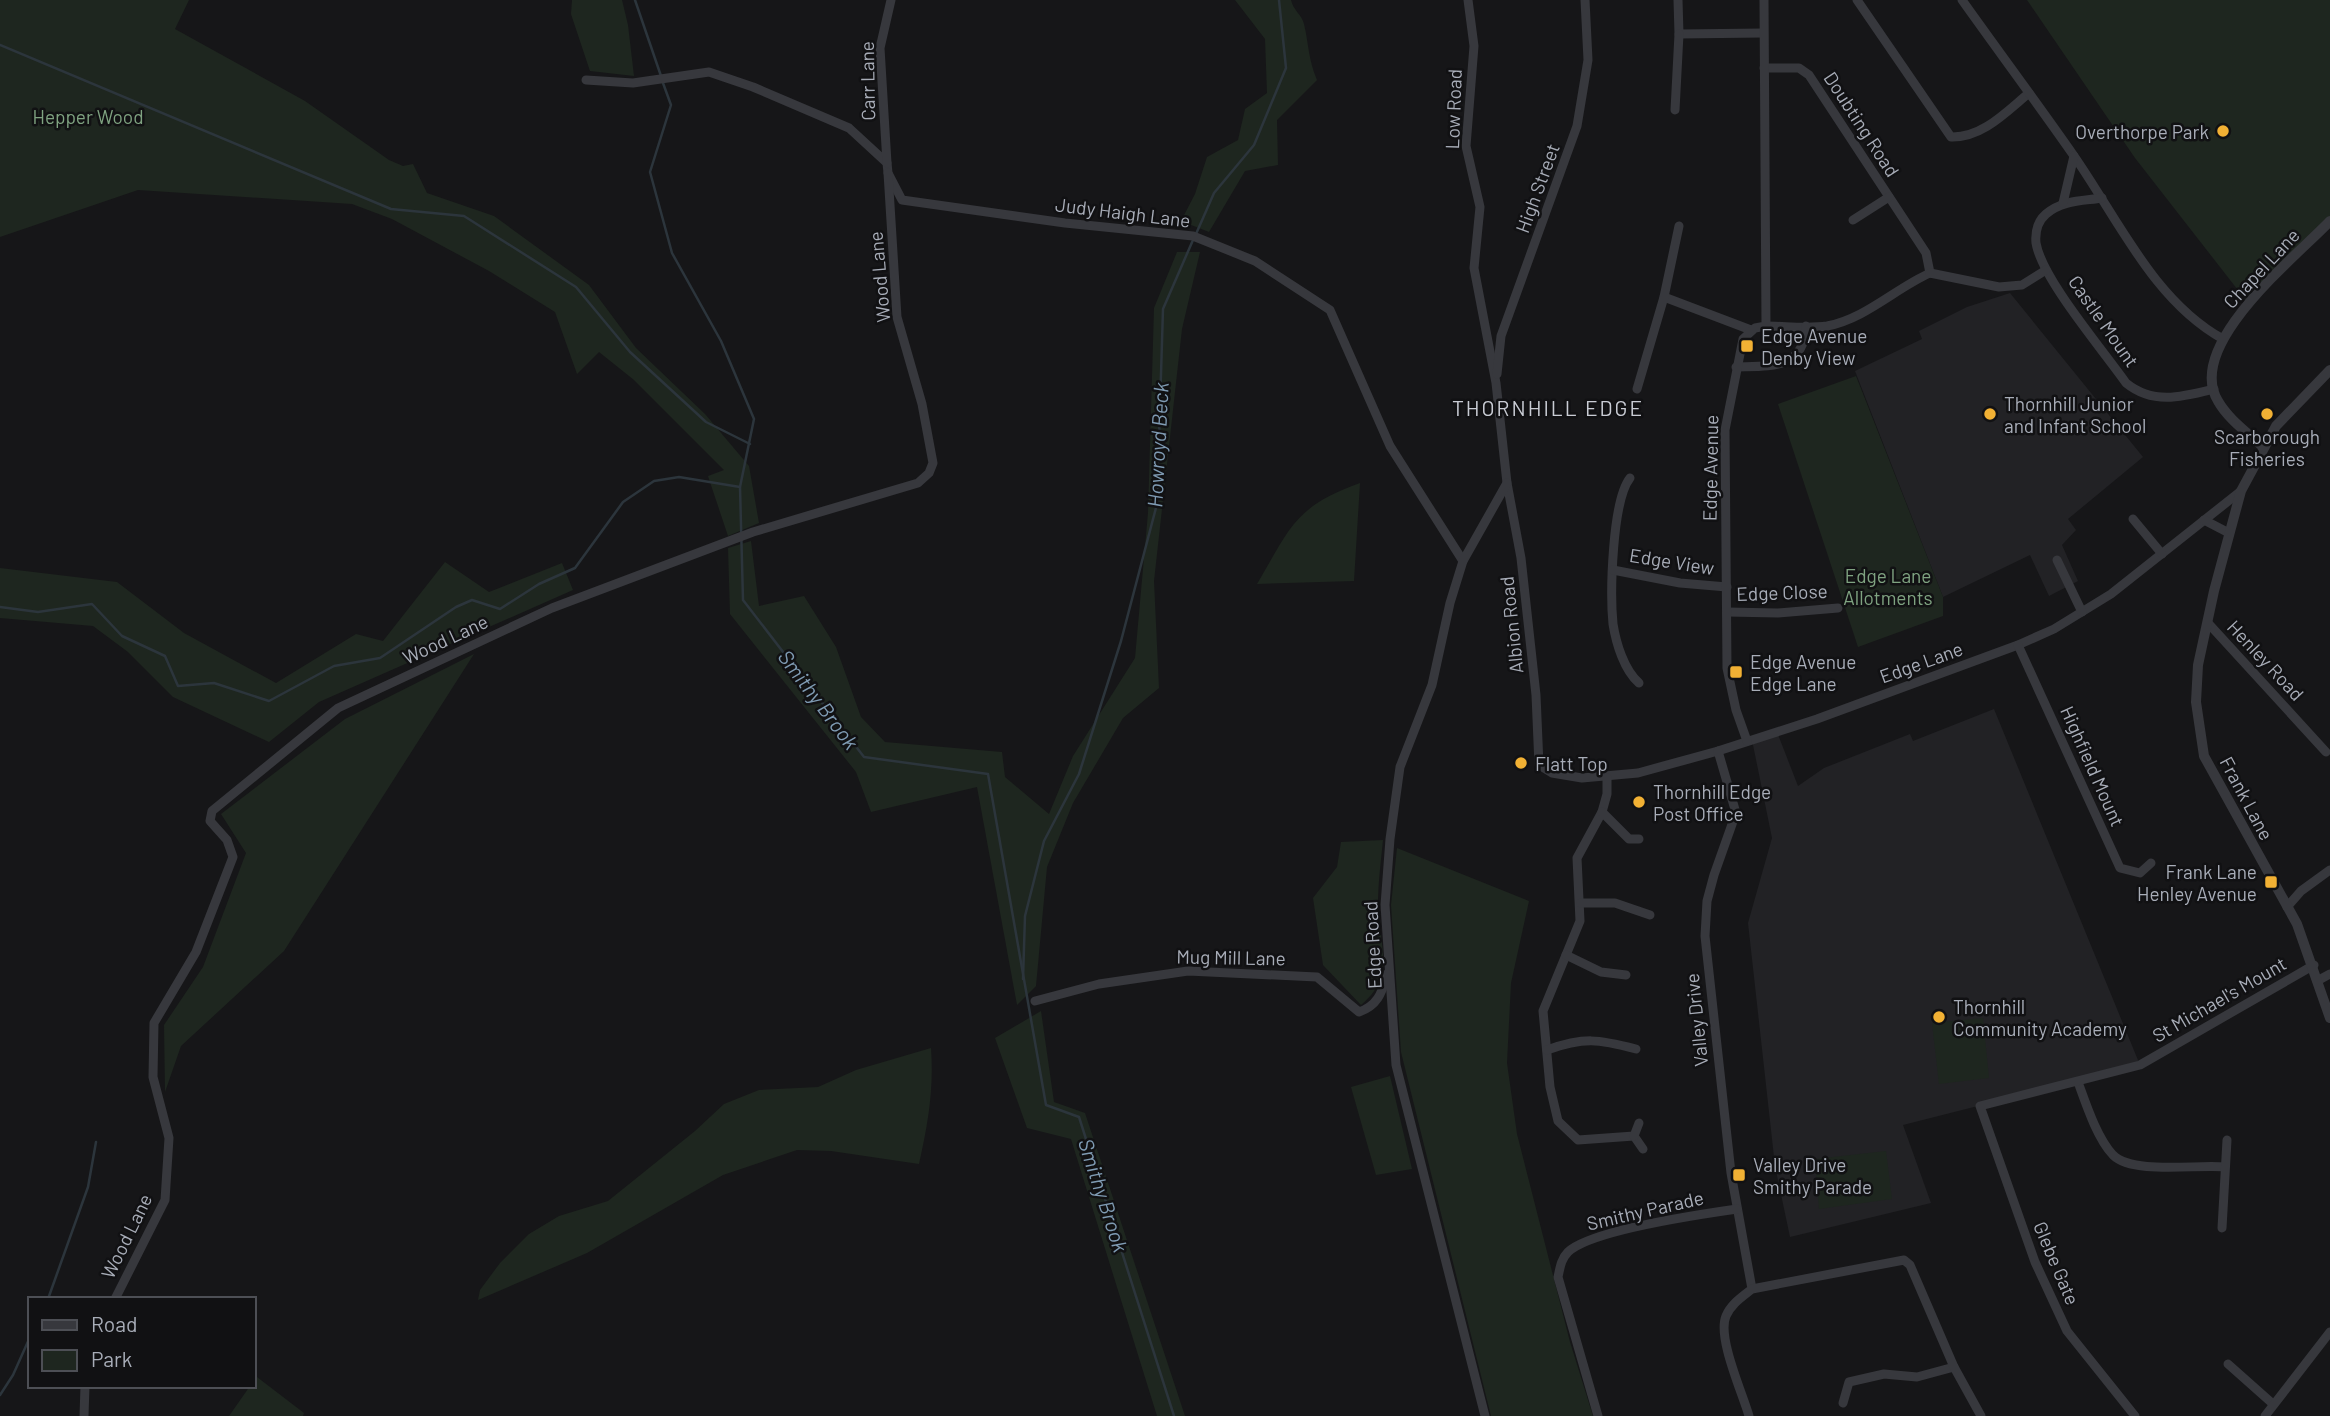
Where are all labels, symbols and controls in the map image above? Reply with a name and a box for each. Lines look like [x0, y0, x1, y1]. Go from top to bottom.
street label: Carr Lane [855, 41, 879, 121]
street label: Doubting Road [1820, 67, 1904, 181]
street label: Low Road [1440, 68, 1466, 150]
park label: Hepper Wood [32, 105, 144, 128]
place label: Overthorpe Park [2075, 120, 2209, 143]
marker: Overthorpe Park [2215, 123, 2231, 139]
street label: High Street [1510, 140, 1564, 236]
street label: Judy Haigh Lane [1054, 192, 1192, 232]
street label: Chapel Lane [2218, 223, 2304, 313]
street label: Wood Lane [864, 230, 894, 324]
street label: Castle Mount [2064, 271, 2144, 371]
place label: Edge Avenue Denby View [1761, 324, 1867, 369]
marker: Edge Avenue Denby View [1739, 338, 1755, 354]
water label: Howroyd Beck [1141, 381, 1173, 508]
place label: Thornhill Junior and Infant School [2004, 392, 2146, 437]
district label: THORNHILL EDGE [1452, 395, 1644, 420]
marker: Thornhill Junior and Infant School [1982, 406, 1998, 422]
marker: Scarborough Fisheries [2259, 406, 2275, 422]
street label: Edge Avenue [1698, 415, 1722, 521]
place label: Scarborough Fisheries [2214, 425, 2320, 470]
street label: Edge View [1628, 543, 1716, 579]
park label: Edge Lane Allotments [1843, 564, 1933, 609]
street label: Albion Road [1494, 575, 1528, 675]
street label: Edge Close [1736, 579, 1828, 605]
street label: Wood Lane [399, 609, 491, 669]
street label: Henley Road [2223, 615, 2309, 705]
street label: Edge Lane [1876, 636, 1966, 688]
water label: Smithy Brook [773, 644, 865, 754]
place label: Edge Avenue Edge Lane [1750, 650, 1856, 695]
marker: Edge Avenue Edge Lane [1728, 664, 1744, 680]
street label: Highfield Mount [2056, 702, 2130, 830]
place label: Flatt Top [1535, 752, 1608, 775]
street label: Frank Lane [2215, 752, 2279, 844]
marker: Flatt Top [1513, 755, 1529, 771]
place label: Thornhill Edge Post Office [1653, 780, 1771, 825]
marker: Thornhill Edge Post Office [1631, 794, 1647, 810]
place label: Frank Lane Henley Avenue [2137, 860, 2257, 905]
marker: Frank Lane Henley Avenue [2263, 874, 2279, 890]
street label: Edge Road [1358, 900, 1386, 990]
street label: Mug Mill Lane [1176, 945, 1286, 969]
street label: St Michael's Mount [2148, 951, 2290, 1047]
street label: Valley Drive [1680, 972, 1712, 1068]
place label: Thornhill Community Academy [1953, 995, 2127, 1040]
marker: Thornhill Community Academy [1931, 1009, 1947, 1025]
water label: Smithy Brook [1074, 1135, 1134, 1256]
place label: Valley Drive Smithy Parade [1753, 1153, 1872, 1198]
marker: Valley Drive Smithy Parade [1731, 1167, 1747, 1183]
street label: Smithy Parade [1584, 1185, 1706, 1235]
street label: Wood Lane [96, 1190, 156, 1282]
street label: Glebe Gate [2029, 1218, 2085, 1308]
legend [28, 1297, 256, 1388]
text: Road [91, 1311, 137, 1336]
text: Park [91, 1346, 132, 1371]

